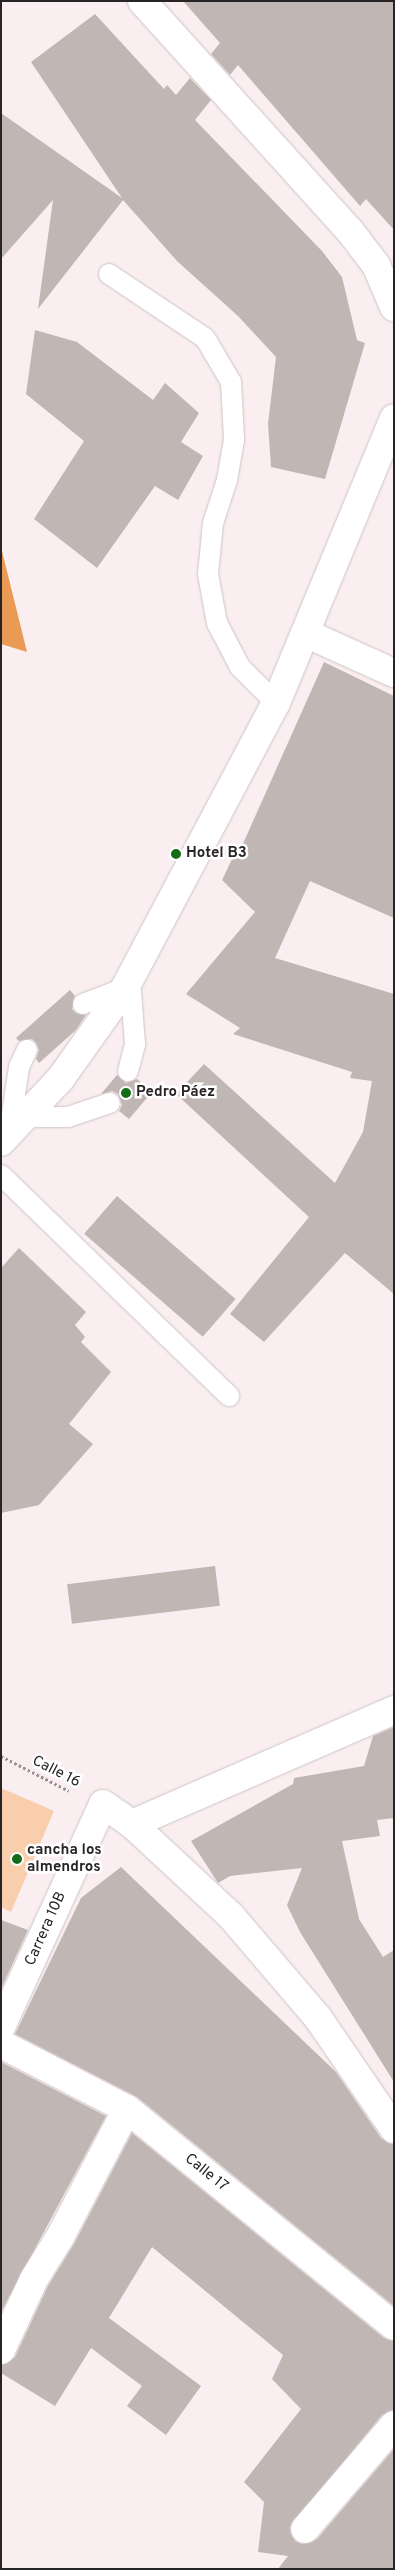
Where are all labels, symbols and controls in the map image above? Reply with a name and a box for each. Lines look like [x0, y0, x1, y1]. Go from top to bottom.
place label: Hotel B3 [186, 845, 247, 863]
marker: Hotel B3 [170, 848, 182, 860]
place label: Pedro Páez [136, 1084, 215, 1102]
marker: Pedro Páez [120, 1087, 132, 1099]
street label: Calle 16 [29, 1752, 83, 1792]
place label: cancha los almendros [27, 1841, 102, 1876]
marker: cancha los almendros [11, 1853, 23, 1865]
street label: Carrera 10B [22, 1889, 70, 1969]
street label: Calle 17 [181, 2150, 231, 2196]

